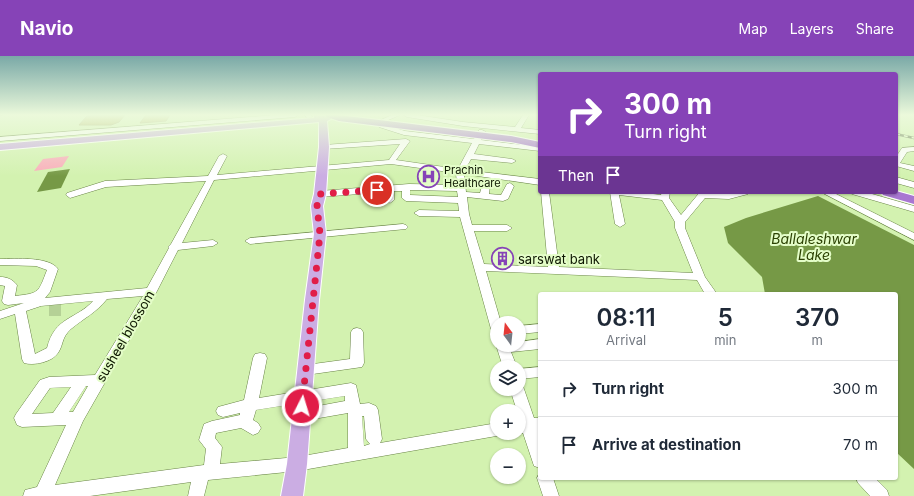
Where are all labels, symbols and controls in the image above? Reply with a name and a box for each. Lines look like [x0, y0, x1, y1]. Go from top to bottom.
text: Navio [20, 17, 73, 40]
text: Map [739, 20, 768, 37]
text: Layers [790, 20, 834, 37]
text: Share [856, 20, 894, 37]
text: 300 m [624, 87, 712, 121]
icon: right [558, 88, 610, 140]
text: Turn right [624, 121, 707, 142]
hospital icon: Prachin Healthcare [416, 163, 442, 189]
place label: Prachin Healthcare [444, 163, 501, 190]
icon: arrive [602, 164, 624, 186]
text: Then [558, 166, 594, 185]
pin [360, 173, 394, 207]
icon: arrive [366, 179, 388, 201]
water label: Ballaleshwar Lake [771, 230, 857, 263]
building icon: sarswat bank [489, 246, 515, 272]
place label: sarswat bank [518, 251, 600, 267]
street label: susheel blossom [92, 287, 158, 385]
text: 08:11 [597, 303, 656, 332]
text: 5 [718, 303, 733, 332]
text: 370 [795, 303, 839, 332]
north arrow [490, 316, 526, 352]
map controls [490, 316, 526, 484]
text: Arrival [606, 332, 646, 348]
text: min [714, 332, 736, 348]
text: m [812, 332, 823, 348]
button: layers [490, 360, 526, 396]
icon: right [558, 378, 580, 400]
text: Turn right [592, 379, 664, 398]
text: 300 m [832, 379, 878, 398]
position arrow [281, 385, 323, 427]
button: + [490, 404, 526, 440]
icon: arrive [558, 434, 580, 456]
text: Arrive at destination [592, 435, 741, 454]
text: 70 m [843, 435, 878, 454]
button: − [490, 448, 526, 484]

